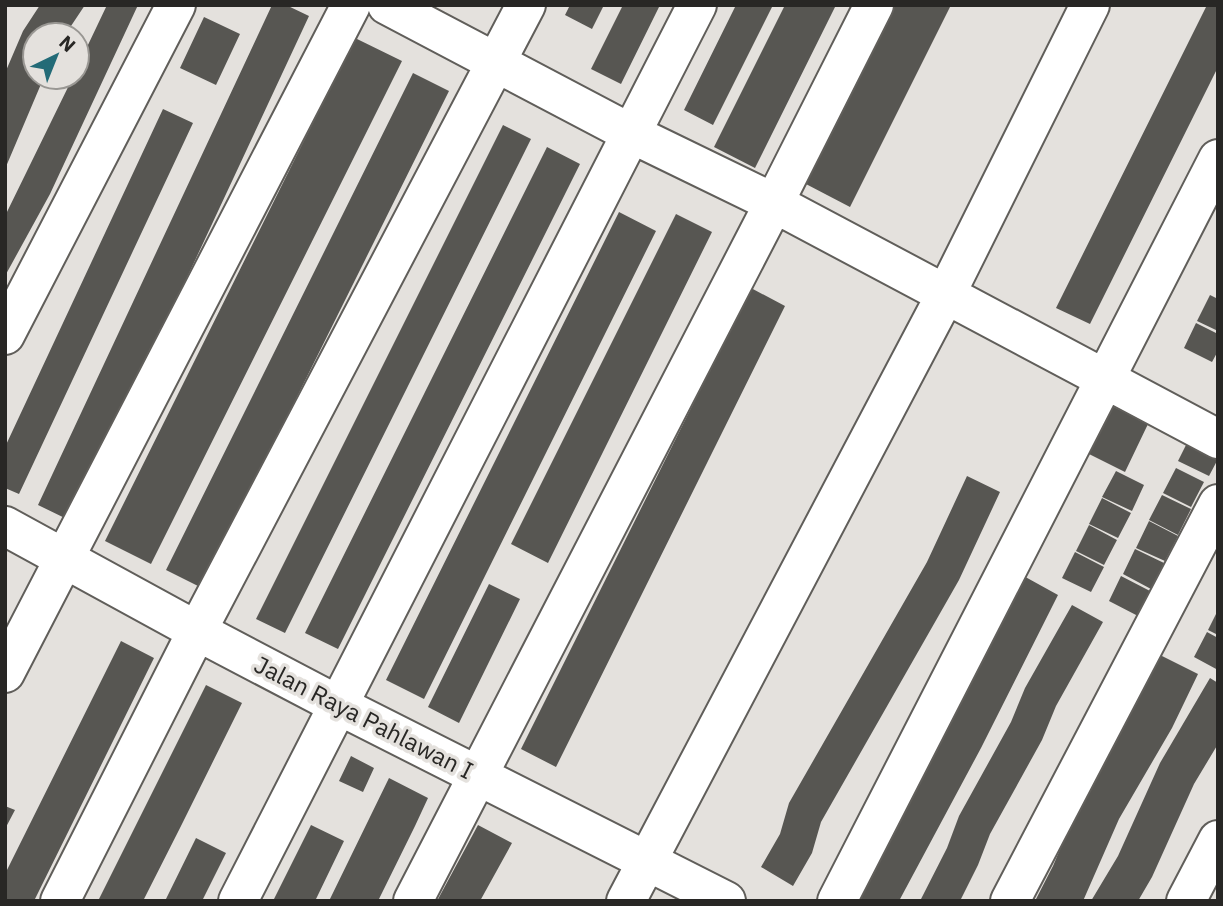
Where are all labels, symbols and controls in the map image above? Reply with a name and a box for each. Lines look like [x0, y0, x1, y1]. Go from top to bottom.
north arrow [21, 21, 91, 91]
text: N [54, 30, 81, 57]
street label: Jalan Raya Pahlawan I [249, 648, 479, 786]

